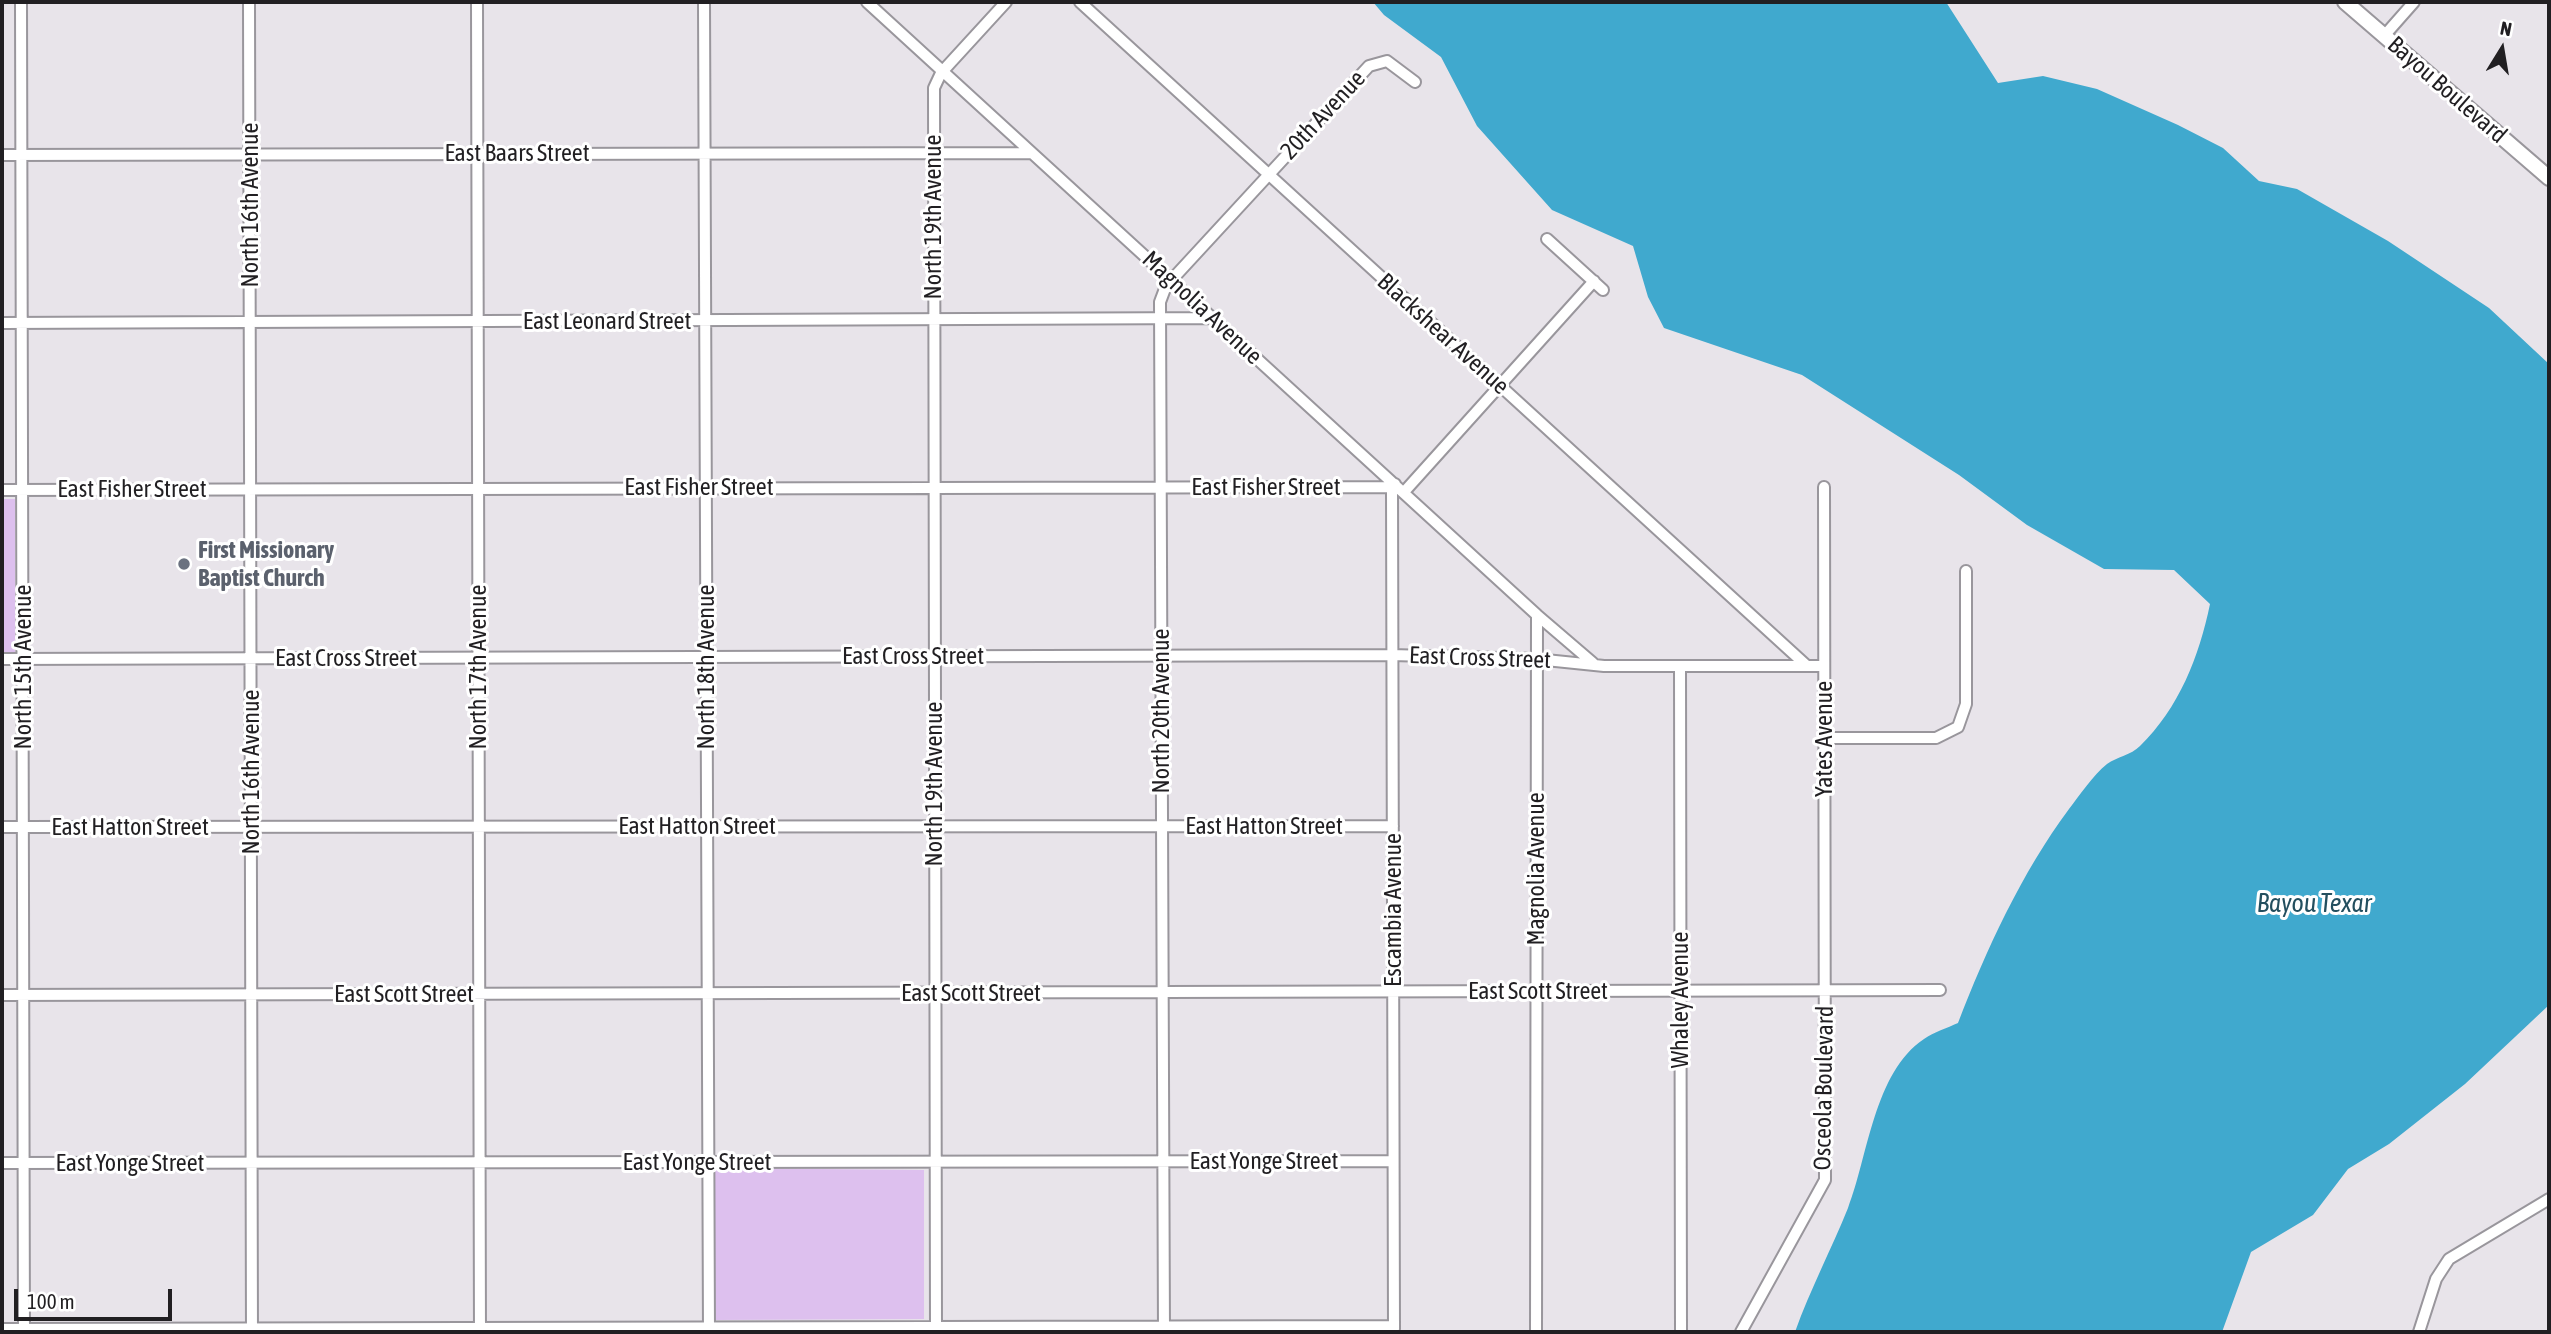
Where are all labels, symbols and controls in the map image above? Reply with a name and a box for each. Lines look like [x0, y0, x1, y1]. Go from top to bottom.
north arrow [2467, 14, 2537, 84]
text: N [2498, 17, 2514, 40]
street label: Bayou Boulevard [2381, 30, 2513, 150]
street label: 20th Avenue [1275, 65, 1371, 165]
street label: North 16th Avenue [236, 123, 264, 287]
street label: North 19th Avenue [919, 135, 947, 299]
street label: East Baars Street [444, 139, 590, 167]
street label: Magnolia Avenue [1136, 245, 1268, 371]
street label: Blackshear Avenue [1371, 267, 1515, 401]
street label: East Leonard Street [523, 307, 691, 335]
street label: East Fisher Street [624, 473, 774, 501]
street label: East Fisher Street [1191, 473, 1341, 501]
street label: East Fisher Street [57, 475, 207, 503]
place label: First Missionary Baptist Church [198, 536, 334, 592]
marker: First Missionary Baptist Church [176, 556, 192, 572]
street label: North 15th Avenue [9, 585, 37, 749]
street label: North 17th Avenue [464, 585, 492, 749]
street label: North 18th Avenue [692, 585, 720, 749]
street label: North 20th Avenue [1147, 629, 1175, 793]
street label: East Cross Street [1408, 641, 1552, 675]
street label: East Cross Street [842, 642, 984, 670]
street label: East Cross Street [275, 644, 417, 672]
street label: Yates Avenue [1810, 681, 1838, 797]
street label: North 16th Avenue [237, 690, 265, 854]
street label: North 19th Avenue [920, 702, 948, 866]
street label: Magnolia Avenue [1522, 792, 1550, 946]
street label: East Hatton Street [618, 812, 776, 840]
street label: East Hatton Street [1185, 812, 1343, 840]
street label: East Hatton Street [51, 813, 209, 841]
street label: Escambia Avenue [1379, 833, 1407, 987]
water label: Bayou Texar [2257, 888, 2371, 920]
street label: Whaley Avenue [1666, 932, 1694, 1068]
street label: East Scott Street [1468, 977, 1608, 1005]
street label: East Scott Street [901, 979, 1041, 1007]
street label: East Scott Street [334, 980, 474, 1008]
street label: Osceola Boulevard [1808, 1006, 1840, 1170]
street label: East Yonge Street [1190, 1147, 1338, 1175]
street label: East Yonge Street [623, 1148, 771, 1176]
street label: East Yonge Street [56, 1149, 204, 1177]
scale bar [18, 1274, 175, 1318]
text: 100 m [27, 1289, 75, 1313]

